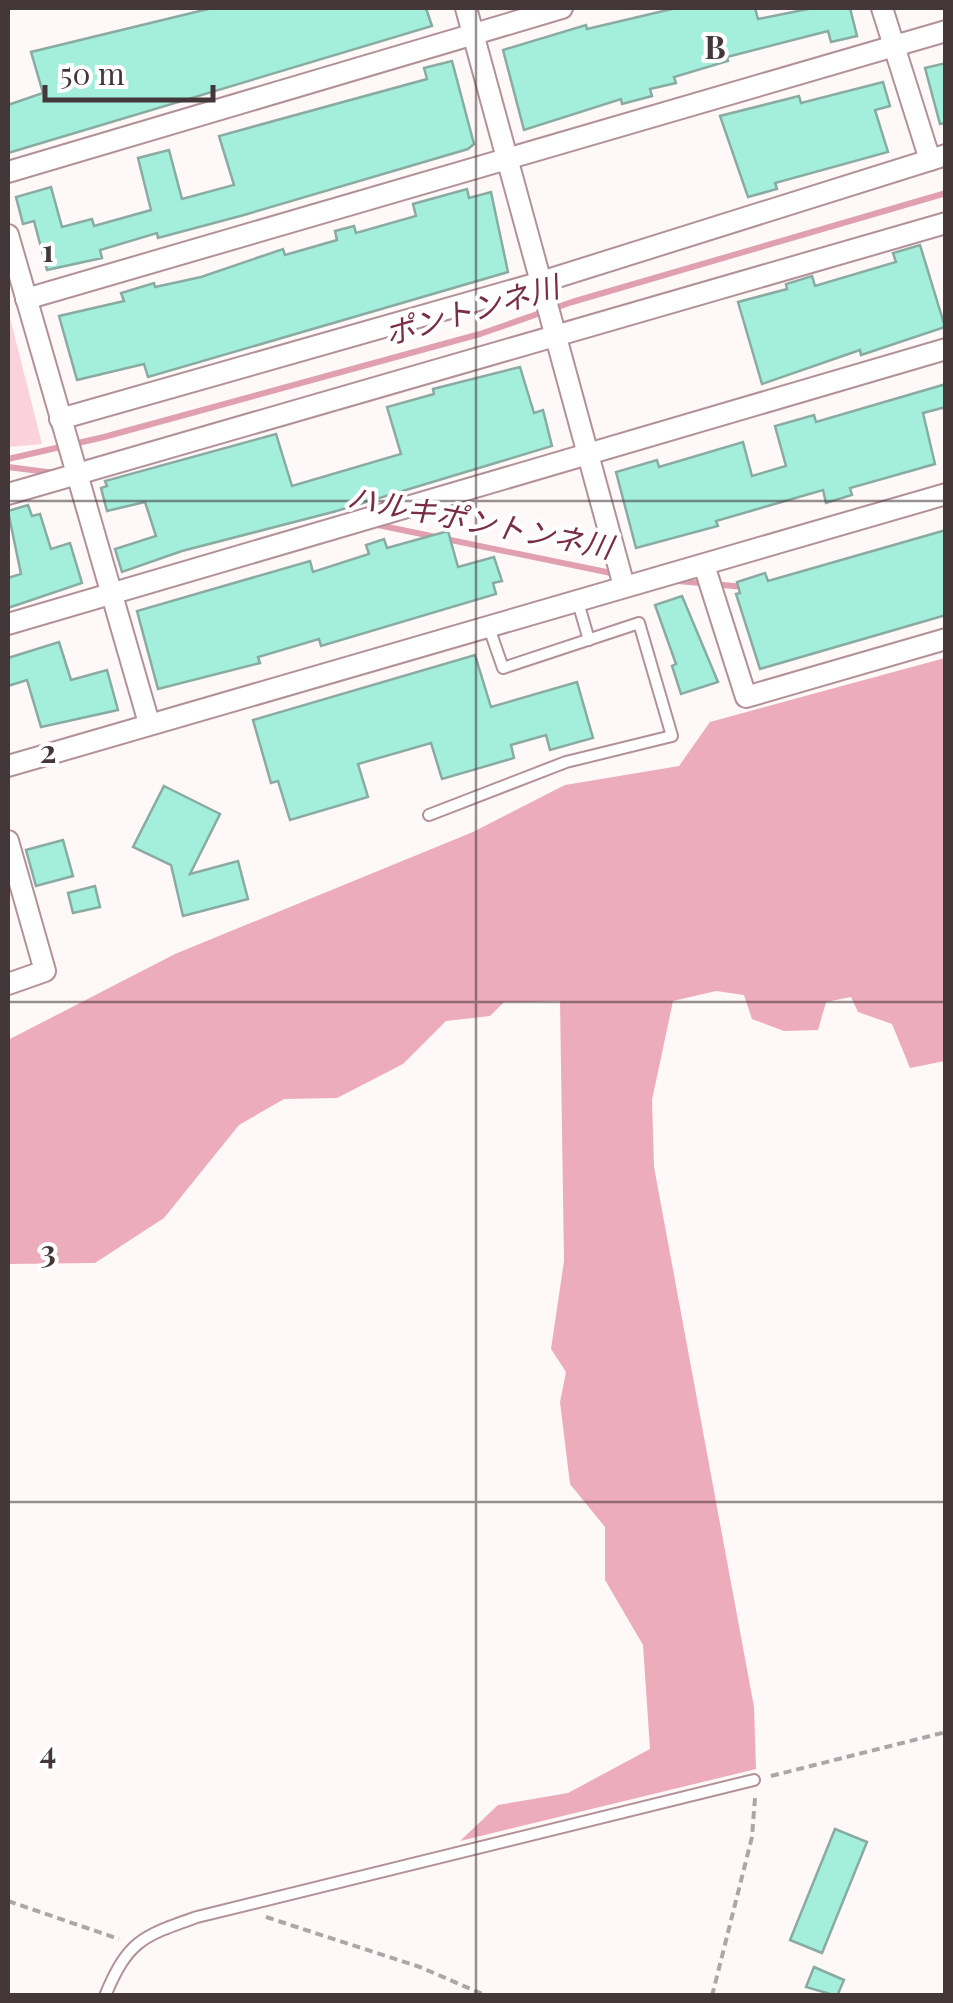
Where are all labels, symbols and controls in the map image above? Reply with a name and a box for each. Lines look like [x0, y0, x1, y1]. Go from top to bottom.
text: B [704, 24, 726, 67]
scale bar [45, 40, 212, 102]
text: 50 m [60, 53, 125, 93]
text: 1 [42, 227, 54, 270]
water label: ポントンネ川 [380, 264, 566, 353]
water label: ハルキポントンネ川 [344, 476, 619, 567]
text: 2 [40, 728, 56, 771]
text: 3 [40, 1228, 56, 1271]
text: 4 [40, 1729, 56, 1772]

